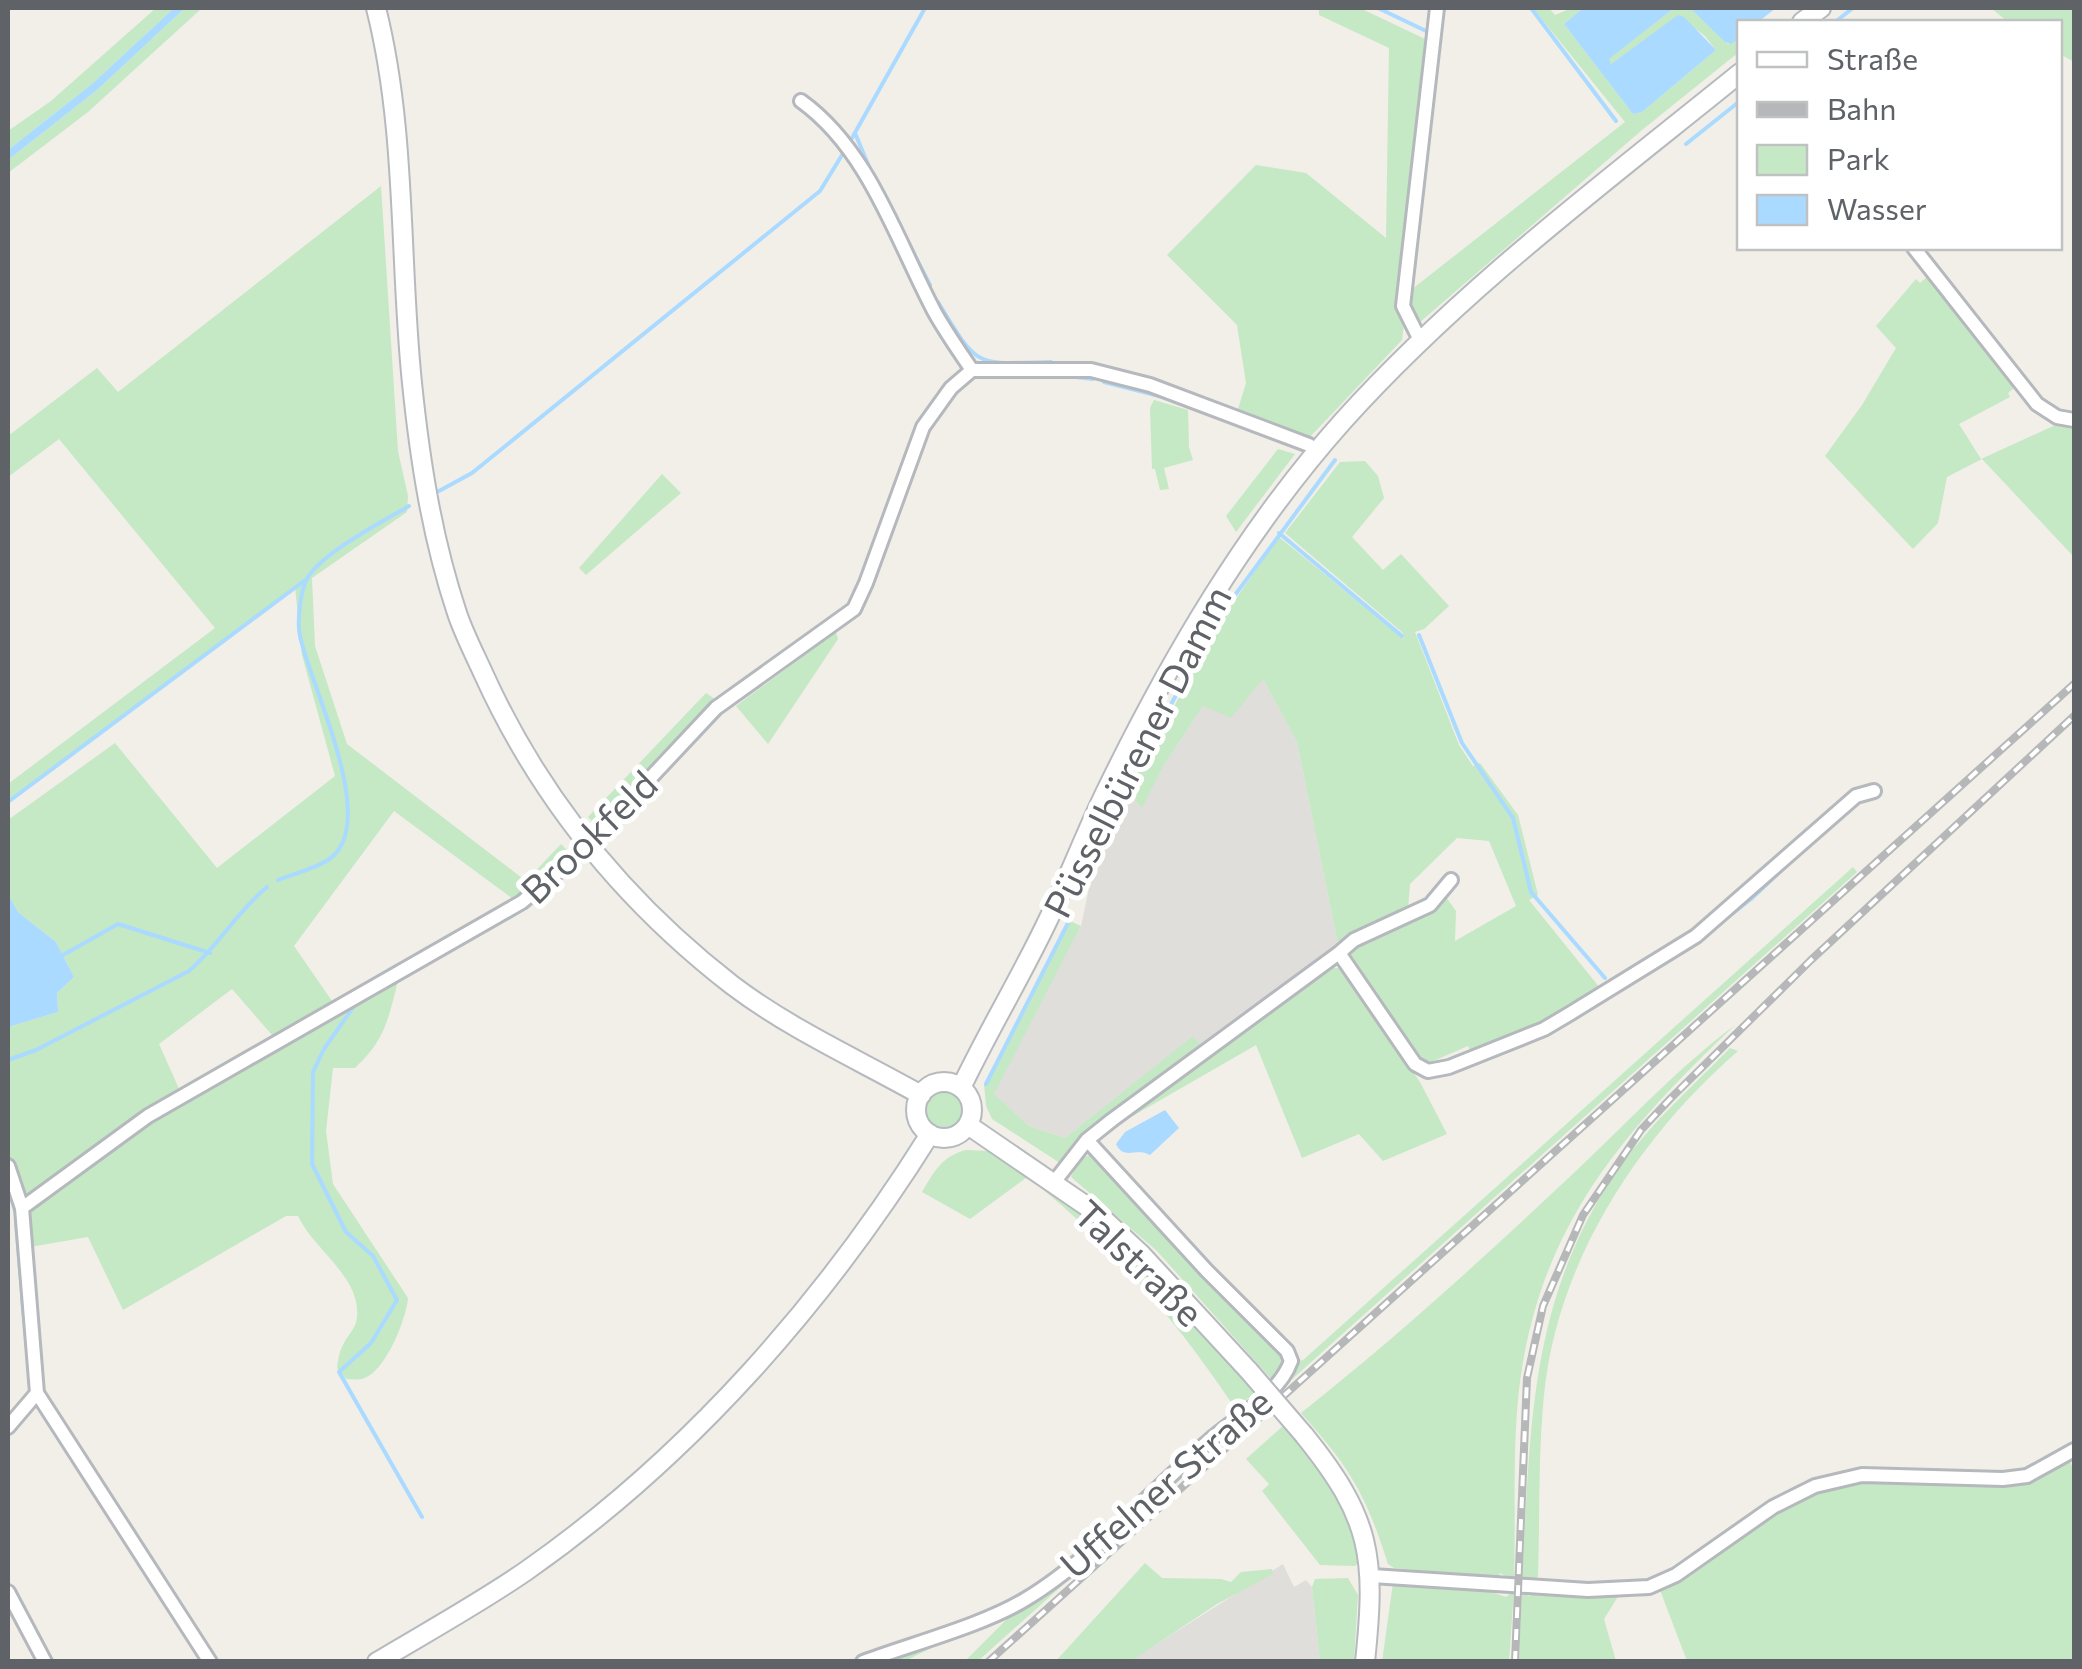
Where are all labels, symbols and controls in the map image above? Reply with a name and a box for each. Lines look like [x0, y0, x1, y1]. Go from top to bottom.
legend [1737, 20, 2062, 250]
text: Straße [1827, 39, 1918, 76]
text: Bahn [1827, 89, 1896, 126]
text: Park [1827, 139, 1890, 176]
text: Wasser [1827, 189, 1927, 226]
street label: Püsselbürener Damm [1032, 577, 1240, 925]
street label: Brookfeld [510, 760, 666, 912]
street label: Talstraße [1066, 1189, 1214, 1335]
street label: Uffelner Straße [1050, 1377, 1280, 1587]

